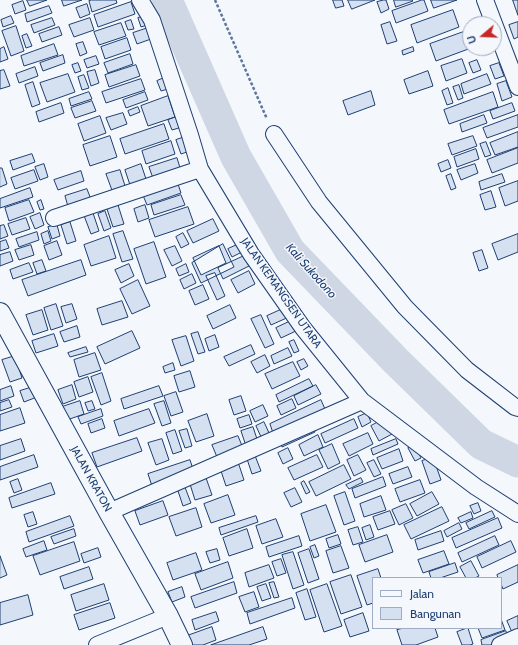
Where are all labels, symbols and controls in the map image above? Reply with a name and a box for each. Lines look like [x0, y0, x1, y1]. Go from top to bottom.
north arrow [462, 16, 502, 56]
text: U [464, 34, 480, 46]
street label: JALAN KEMANGSEN UTARA [238, 235, 324, 351]
water label: Kali Sukodono [283, 241, 339, 301]
street label: JALAN KRATON [68, 444, 114, 514]
legend [372, 577, 502, 629]
text: Jalan [410, 586, 434, 601]
text: Bangunan [410, 606, 461, 621]

